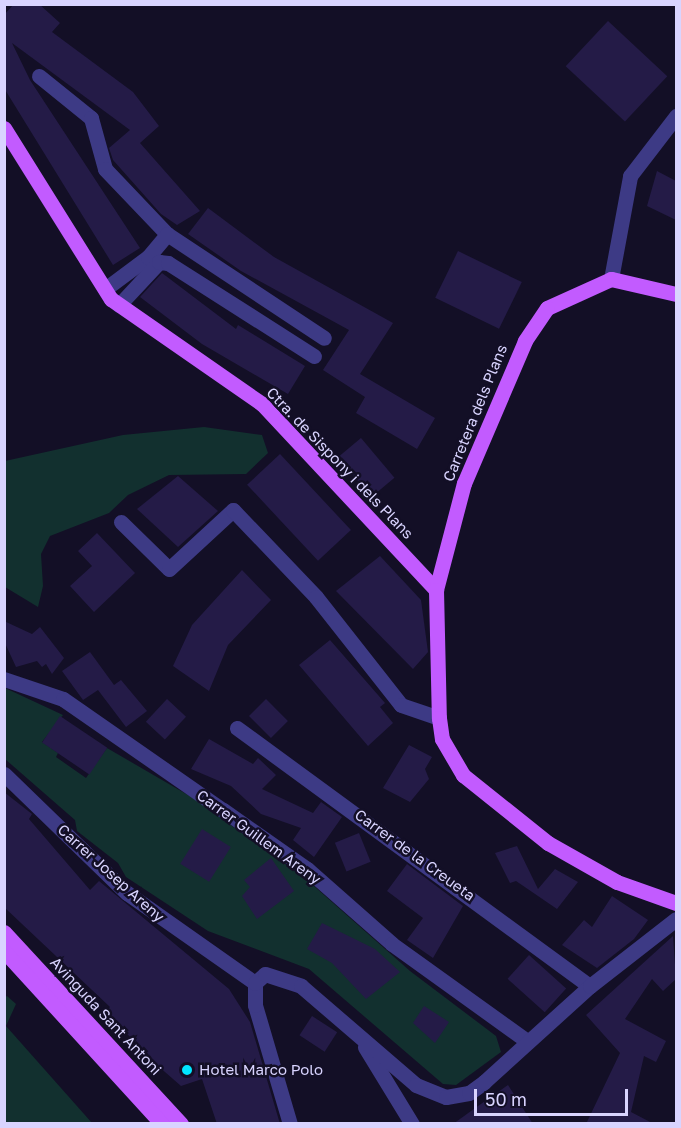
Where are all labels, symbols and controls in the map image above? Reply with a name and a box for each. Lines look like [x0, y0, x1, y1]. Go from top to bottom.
street label: Carretera dels Plans [439, 342, 511, 484]
street label: Ctra. de Sispony i dels Plans [263, 384, 417, 542]
street label: Carrer Guillem Areny [193, 786, 325, 888]
street label: Carrer de la Creueta [351, 805, 479, 905]
street label: Carrer Josep Areny [54, 820, 168, 926]
street label: Avinguda Sant Antoni [47, 953, 165, 1079]
place label: Hotel Marco Polo [199, 1061, 323, 1079]
marker: Hotel Marco Polo [180, 1063, 194, 1077]
scale bar [477, 1077, 632, 1115]
text: 50 m [485, 1088, 527, 1110]

